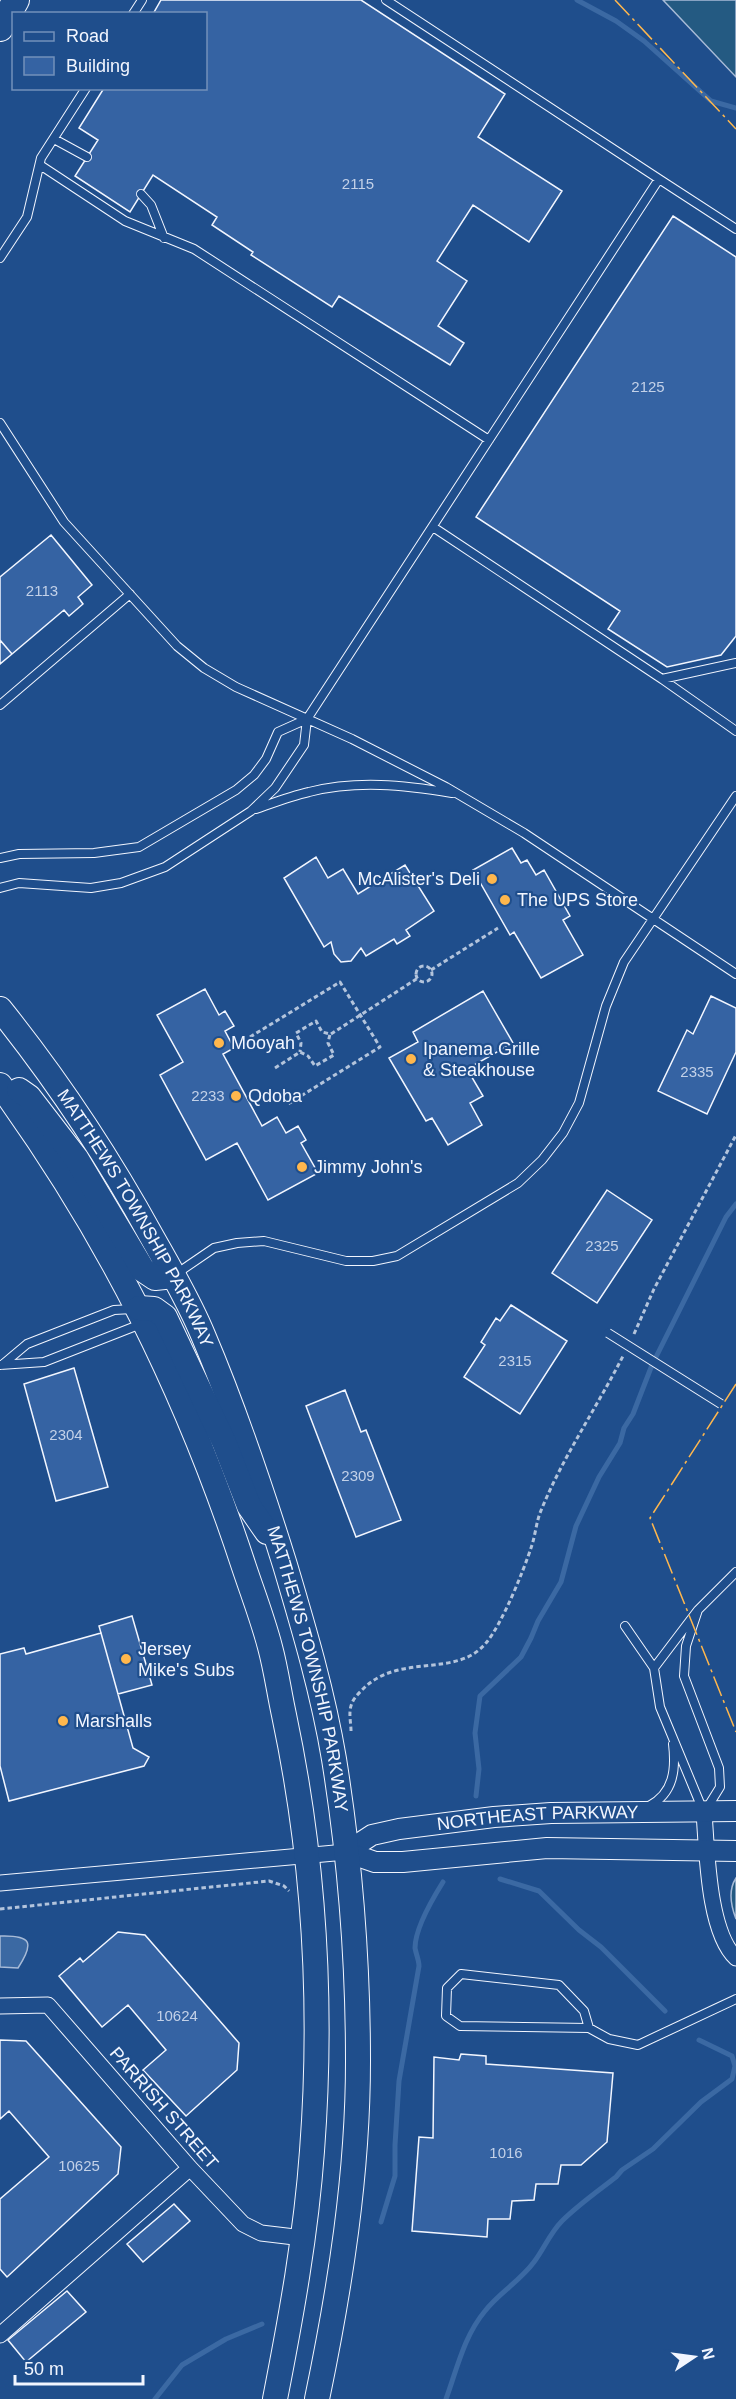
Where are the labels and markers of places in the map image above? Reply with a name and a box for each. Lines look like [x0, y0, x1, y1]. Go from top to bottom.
place label: McAlister's Deli [358, 869, 480, 889]
marker: McAlister's Deli [485, 872, 499, 886]
place label: The UPS Store [517, 890, 638, 910]
marker: The UPS Store [498, 893, 512, 907]
place label: Mooyah [231, 1033, 295, 1053]
marker: Mooyah [212, 1036, 226, 1050]
place label: Ipanema Grille & Steakhouse [423, 1039, 540, 1080]
marker: Ipanema Grille & Steakhouse [404, 1052, 418, 1066]
place label: Qdoba [248, 1086, 303, 1106]
marker: Qdoba [229, 1089, 243, 1103]
place label: Jimmy John's [314, 1157, 422, 1177]
marker: Jimmy John's [295, 1160, 309, 1174]
place label: Jersey Mike's Subs [138, 1639, 234, 1680]
marker: Jersey Mike's Subs [119, 1652, 133, 1666]
place label: Marshalls [75, 1711, 152, 1731]
marker: Marshalls [56, 1714, 70, 1728]

